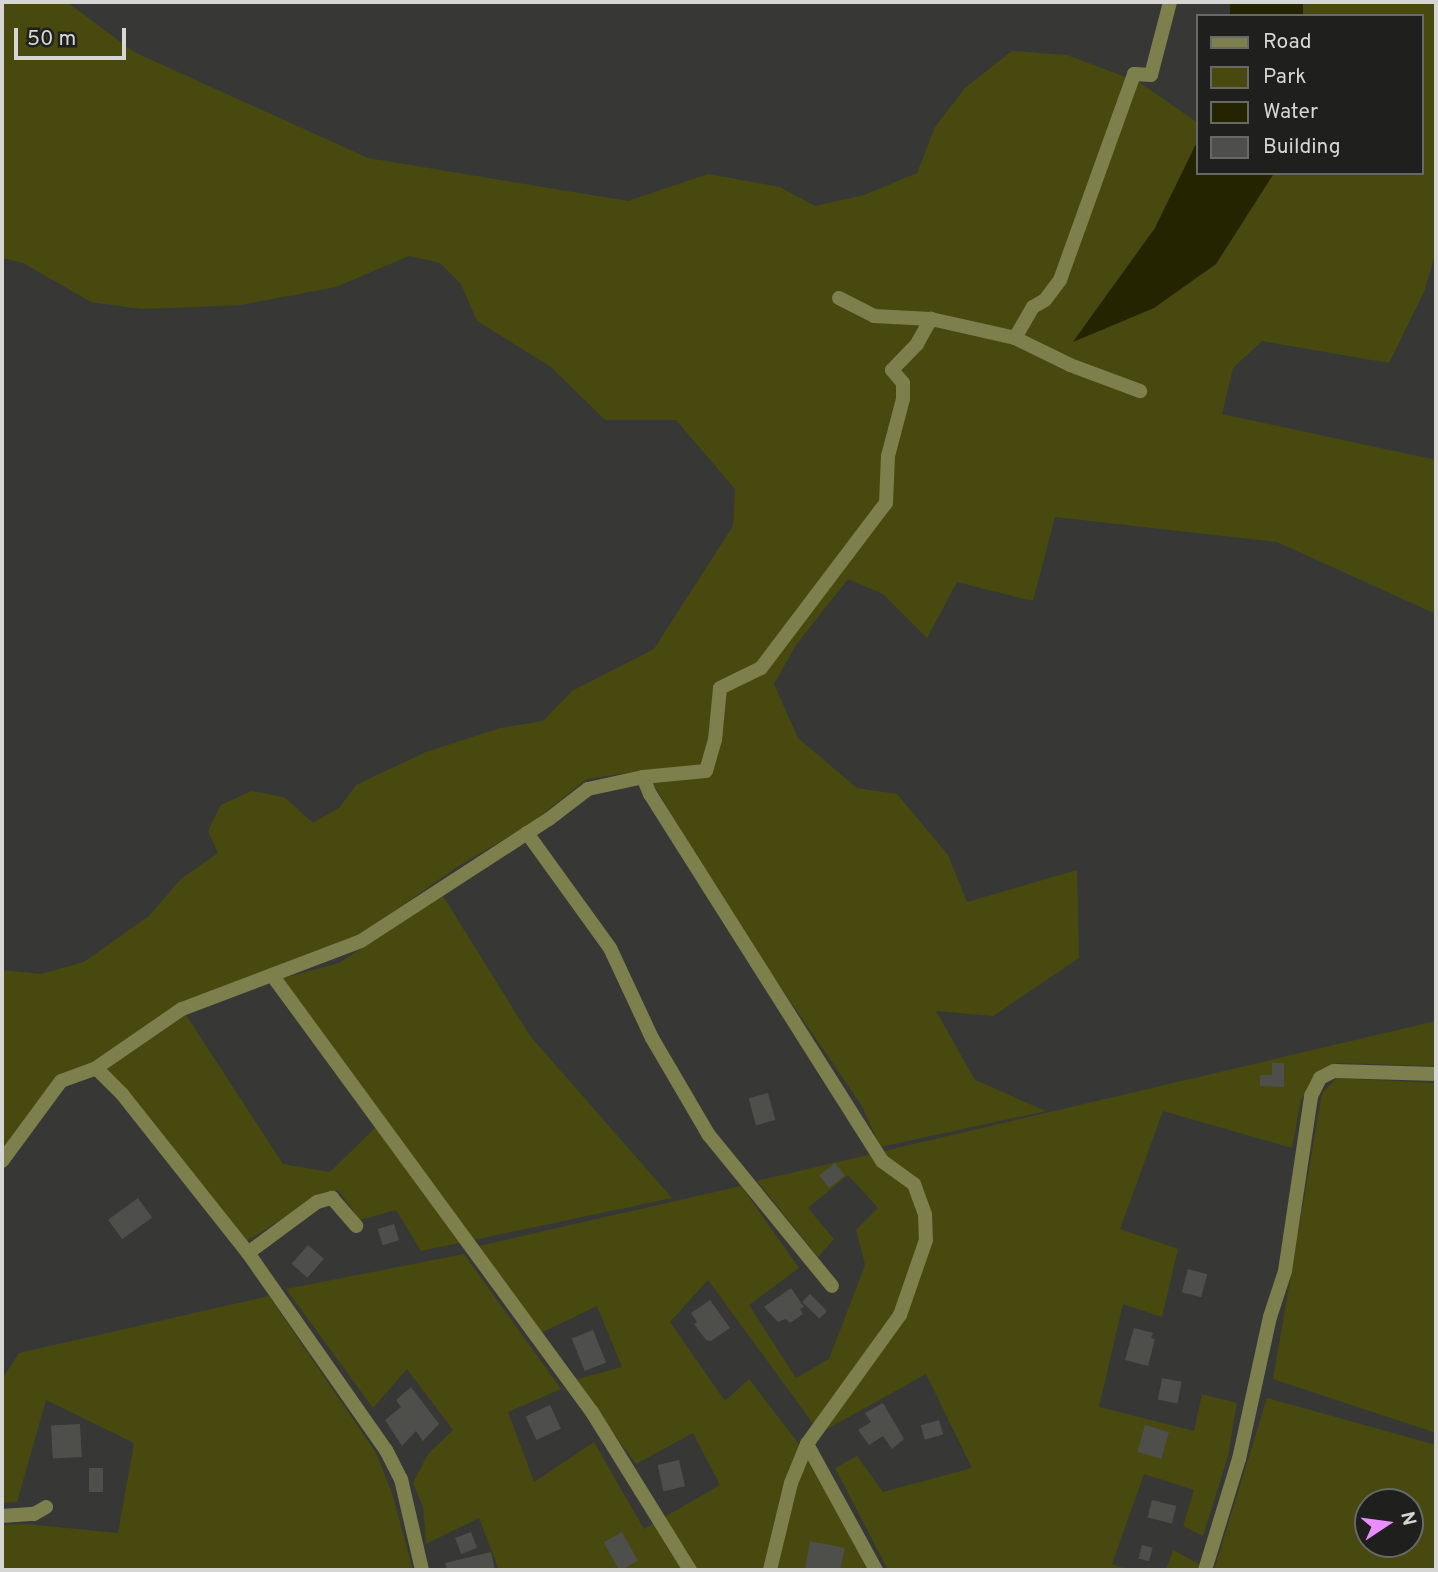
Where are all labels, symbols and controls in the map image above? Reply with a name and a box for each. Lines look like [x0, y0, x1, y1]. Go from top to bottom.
scale bar [18, 14, 130, 58]
legend [1196, 14, 1424, 175]
text: 50 m [27, 26, 76, 53]
text: Road [1263, 29, 1312, 56]
text: Park [1263, 64, 1306, 91]
text: Water [1263, 99, 1318, 126]
text: Building [1263, 134, 1341, 161]
north arrow [1354, 1488, 1424, 1558]
text: N [1394, 1509, 1421, 1528]

